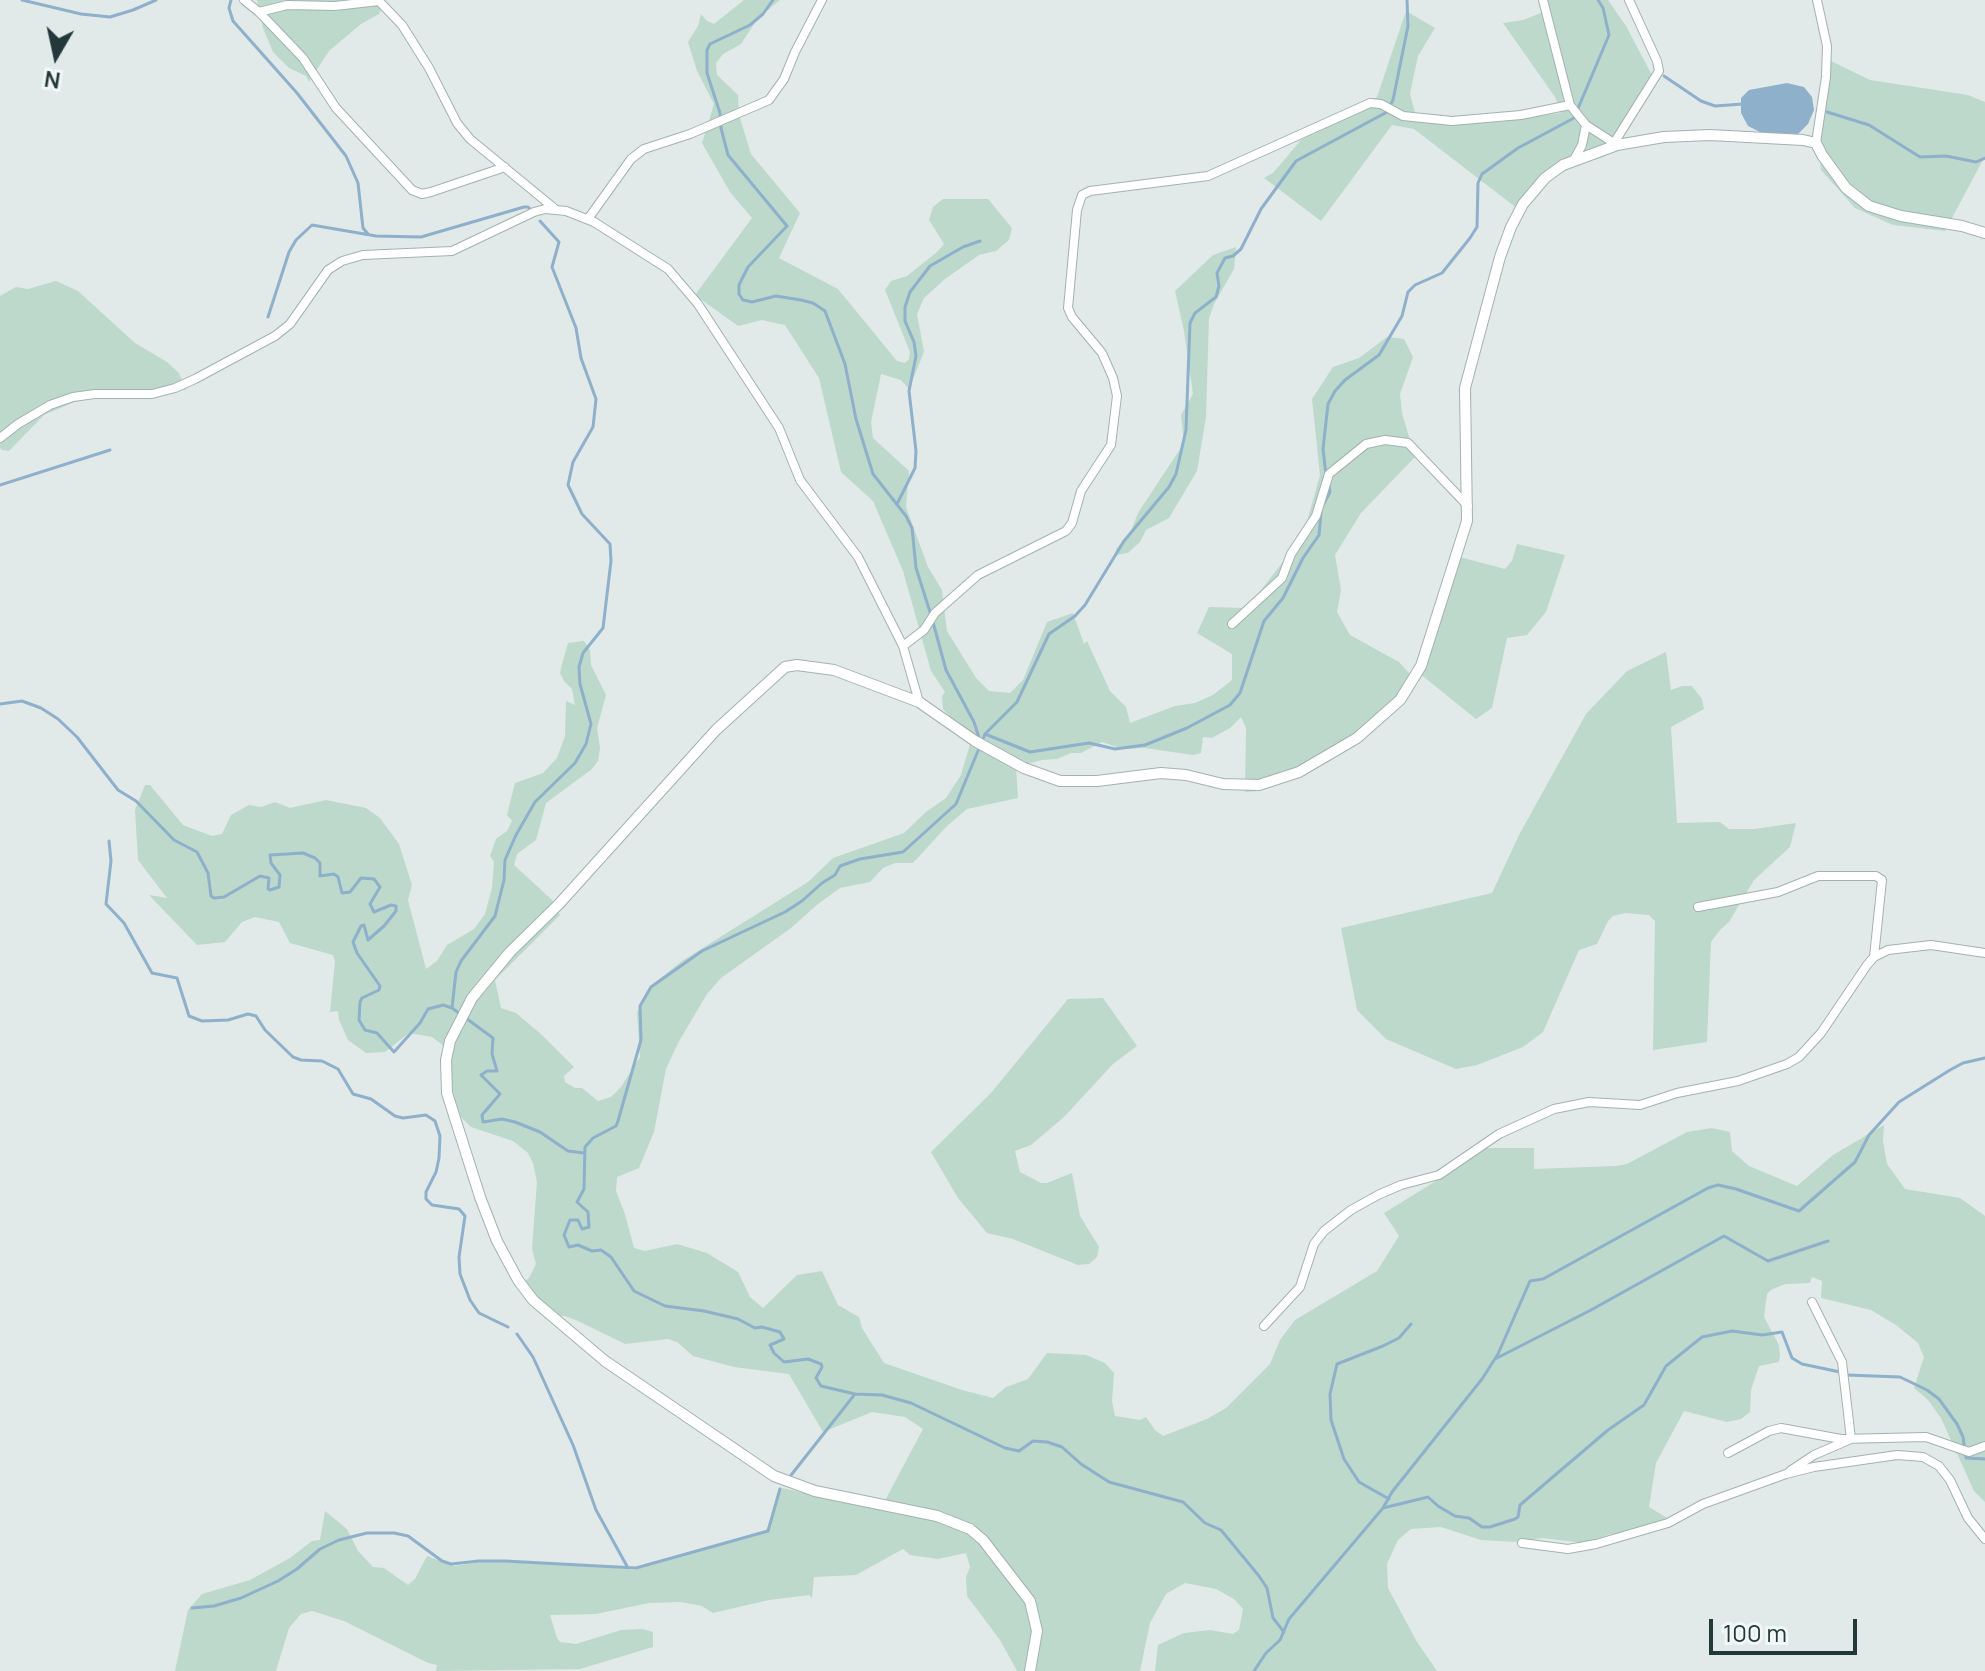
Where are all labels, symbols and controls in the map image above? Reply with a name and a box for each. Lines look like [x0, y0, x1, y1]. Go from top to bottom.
north arrow [16, 16, 96, 96]
text: N [42, 64, 62, 96]
scale bar [1713, 1603, 1861, 1653]
text: 100 m [1723, 1616, 1787, 1649]

